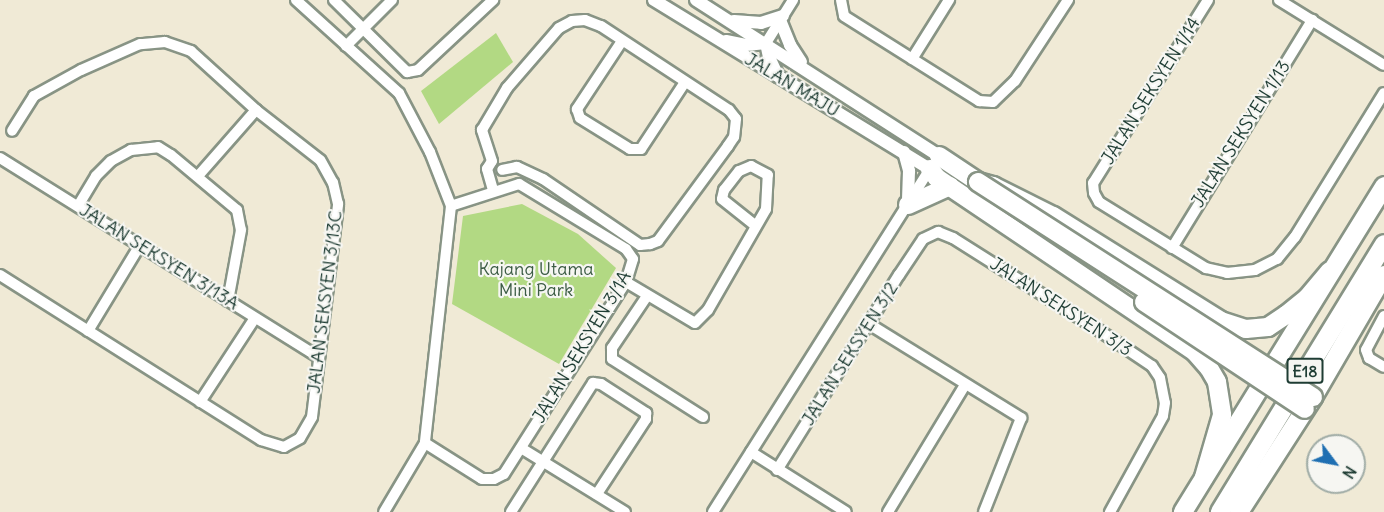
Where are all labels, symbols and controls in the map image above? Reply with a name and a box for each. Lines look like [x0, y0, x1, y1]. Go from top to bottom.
street label: JALAN SEKSYEN 1/14 [1097, 14, 1205, 168]
street label: JALAN MAJU [741, 48, 843, 122]
street label: JALAN SEKSYEN 1/13 [1187, 57, 1295, 211]
street label: JALAN SEKSYEN 3/13A [75, 199, 243, 315]
street label: JALAN SEKSYEN 3/13C [303, 209, 347, 395]
street label: JALAN SEKSYEN 3/3 [986, 253, 1136, 361]
park label: Kajang Utama Mini Park [478, 259, 594, 302]
street label: JALAN SEKSYEN 3/1A [528, 267, 636, 427]
street label: JALAN SEKSYEN 3/2 [797, 279, 903, 429]
road number: E18 [1286, 358, 1324, 384]
north arrow [1306, 434, 1366, 494]
text: N [1338, 462, 1361, 482]

